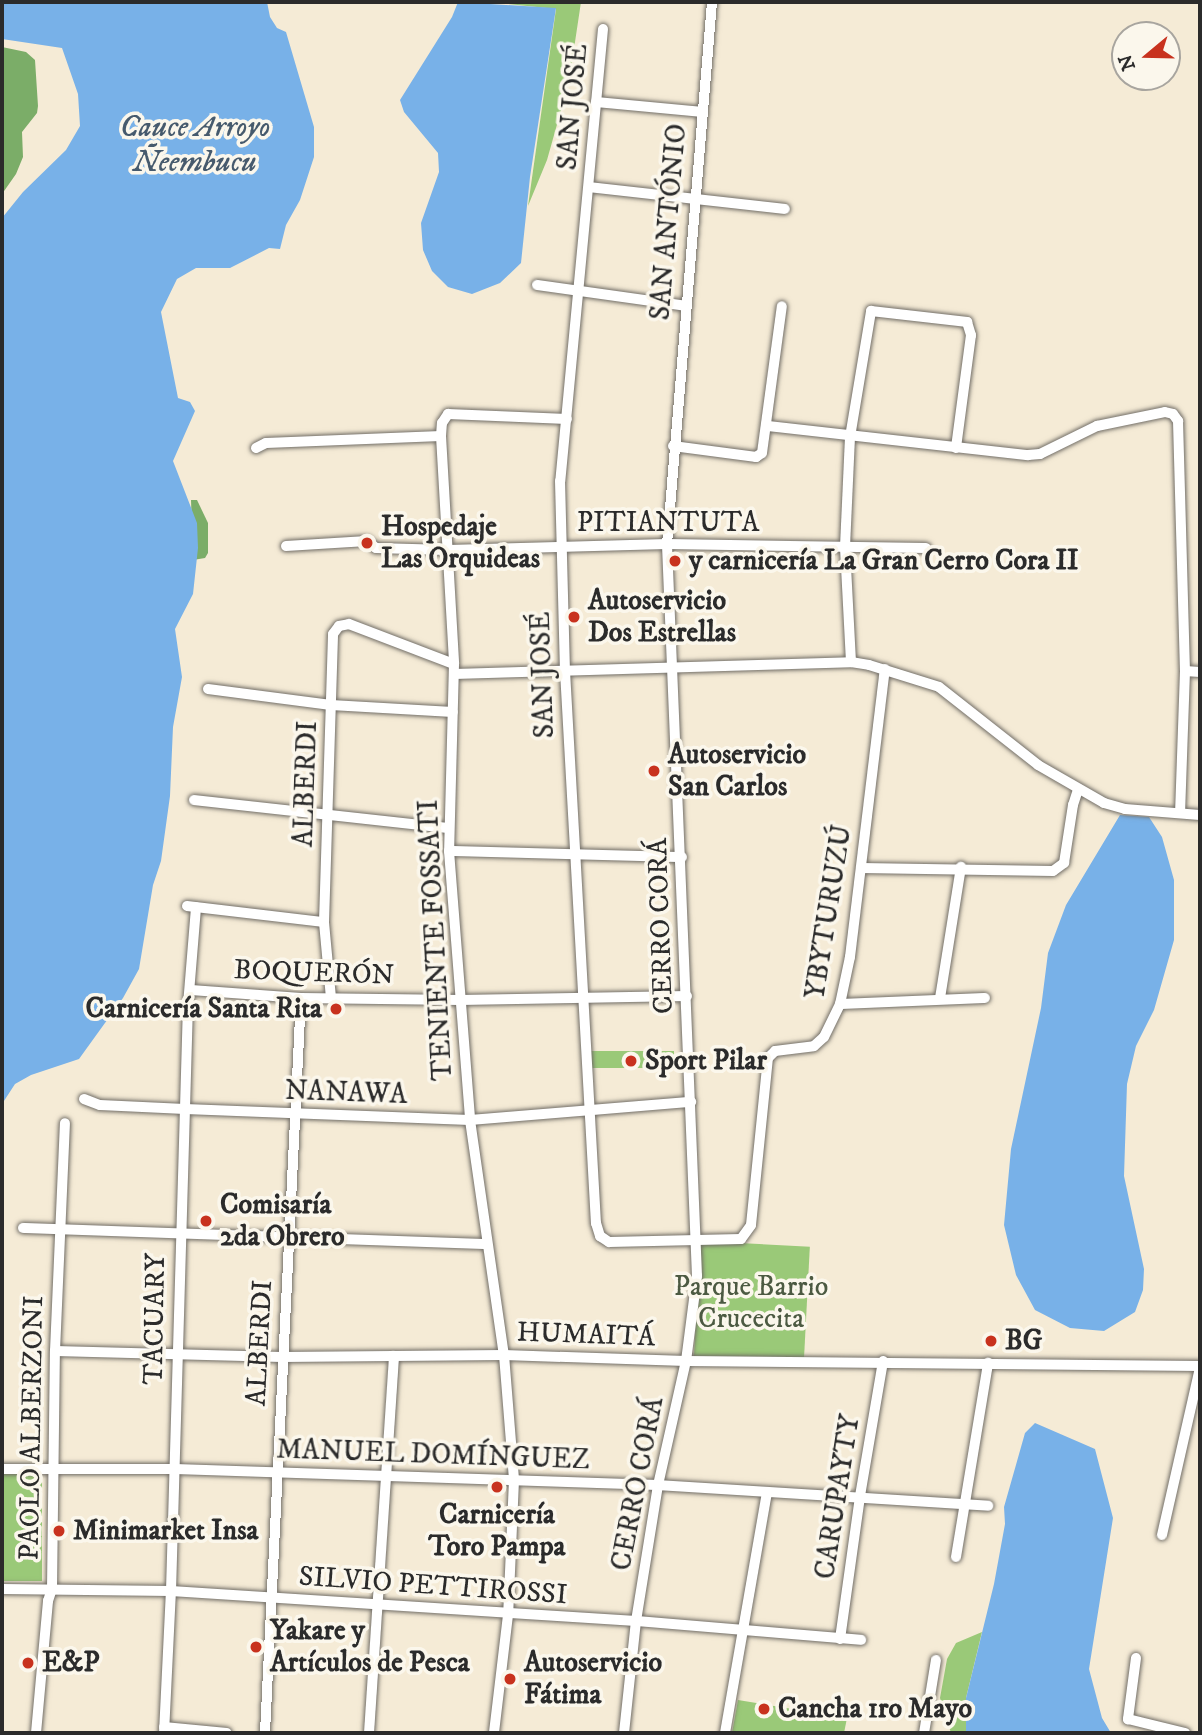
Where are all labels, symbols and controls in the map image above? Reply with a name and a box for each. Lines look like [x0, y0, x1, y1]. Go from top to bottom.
north arrow [1111, 21, 1181, 91]
street label: SAN JOSÉ [551, 42, 595, 172]
text: N [1114, 51, 1141, 73]
water label: Cauce Arroyo Ñeembucu [120, 110, 270, 180]
street label: SAN ANTÓNIO [644, 122, 694, 322]
street label: PITIANTUTA [577, 506, 759, 540]
place label: Hospedaje Las Orquideas [381, 510, 540, 576]
marker: Hospedaje Las Orquideas [359, 535, 375, 551]
place label: y carnicería La Gran Cerro Cora II [689, 544, 1078, 578]
marker: y carnicería La Gran Cerro Cora II [667, 553, 683, 569]
place label: Autoservicio Dos Estrellas [588, 584, 736, 650]
marker: Autoservicio Dos Estrellas [566, 609, 582, 625]
street label: SAN JOSÉ [524, 611, 562, 739]
street label: ALBERDI [287, 720, 325, 848]
place label: Autoservicio San Carlos [668, 738, 806, 804]
marker: Autoservicio San Carlos [646, 763, 662, 779]
street label: TENIENTE FOSSATI [412, 799, 460, 1081]
street label: YBYTURUZÚ [799, 823, 859, 1001]
street label: CERRO CORÁ [641, 837, 681, 1015]
street label: BOQUERÓN [233, 953, 395, 993]
place label: Carnicería Santa Rita [86, 992, 322, 1026]
marker: Carnicería Santa Rita [328, 1001, 344, 1017]
place label: Sport Pilar [645, 1044, 767, 1078]
marker: Sport Pilar [623, 1053, 639, 1069]
street label: NANAWA [284, 1074, 408, 1112]
place label: Comisaría 2da Obrero [220, 1188, 345, 1254]
marker: Comisaría 2da Obrero [198, 1213, 214, 1229]
street label: TACUARY [137, 1253, 173, 1385]
park label: Parque Barrio Crucecita [674, 1270, 828, 1336]
street label: ALBERDI [240, 1279, 280, 1407]
street label: PAOLO ALBERZONI [13, 1295, 51, 1561]
street label: HUMAITÁ [516, 1316, 656, 1354]
place label: BG [1005, 1324, 1042, 1358]
marker: BG [983, 1333, 999, 1349]
street label: CERRO CORÁ [605, 1394, 671, 1574]
street label: CARUPAYTY [808, 1412, 868, 1582]
street label: MANUEL DOMÍNGUEZ [276, 1433, 590, 1477]
marker: Carnicería Toro Pampa [489, 1479, 505, 1495]
place label: Carnicería Toro Pampa [429, 1498, 565, 1564]
place label: Minimarket Insa [73, 1514, 258, 1548]
marker: Minimarket Insa [51, 1523, 67, 1539]
street label: SILVIO PETTIROSSI [298, 1560, 568, 1612]
place label: Yakare y Artículos de Pesca [270, 1614, 470, 1680]
marker: Yakare y Artículos de Pesca [248, 1639, 264, 1655]
place label: E&P [42, 1646, 100, 1680]
place label: Autoservicio Fátima [524, 1646, 662, 1712]
marker: E&P [20, 1655, 36, 1671]
marker: Autoservicio Fátima [502, 1671, 518, 1687]
place label: Cancha 1ro Mayo [778, 1692, 972, 1726]
marker: Cancha 1ro Mayo [756, 1701, 772, 1717]

